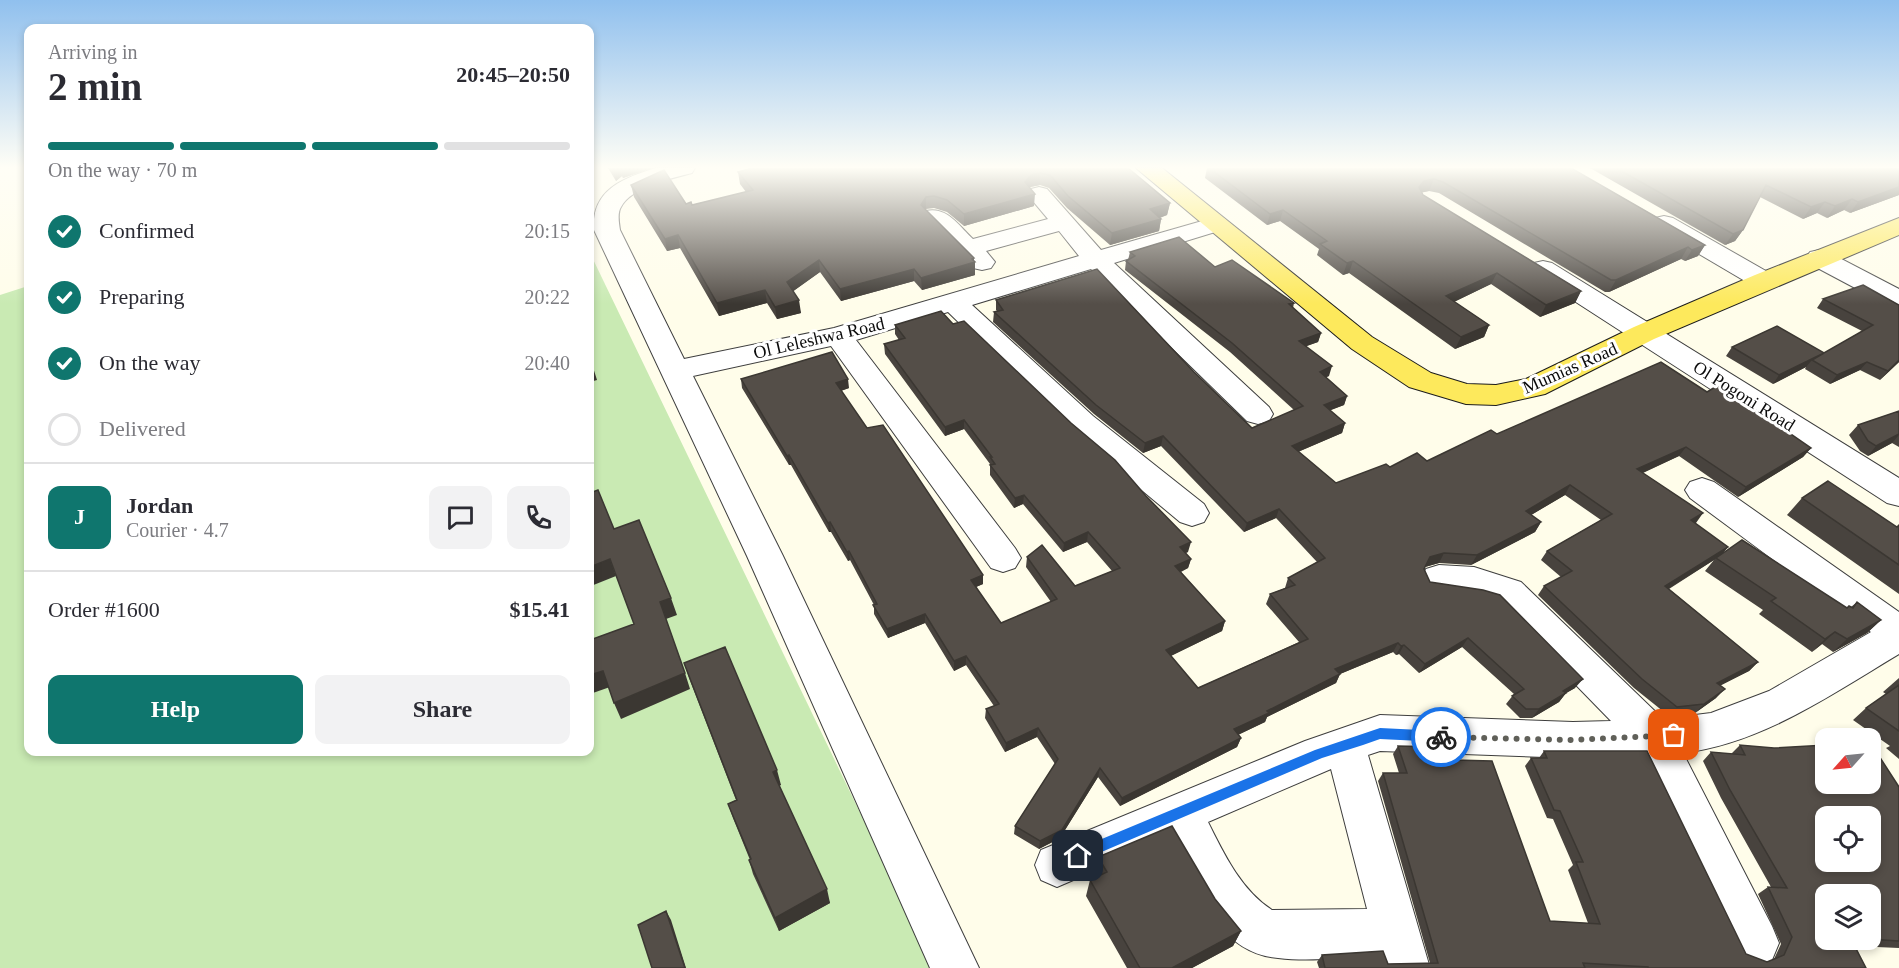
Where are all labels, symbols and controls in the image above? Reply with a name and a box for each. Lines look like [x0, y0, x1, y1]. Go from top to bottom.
text: Arriving in [48, 41, 137, 63]
text: 20:45–20:50 [456, 62, 570, 87]
text: 2 min [48, 65, 142, 108]
text: On the way · 70 m [48, 159, 197, 181]
icon: check [48, 215, 81, 248]
text: Confirmed [99, 218, 194, 243]
text: 20:15 [524, 220, 570, 242]
icon: check [48, 281, 81, 314]
text: Preparing [99, 284, 185, 309]
text: 20:22 [524, 286, 570, 308]
street label: Ol Leleshwa Road [751, 313, 887, 363]
street label: Mumias Road [1520, 338, 1620, 398]
icon: check [48, 347, 81, 380]
text: On the way [99, 350, 200, 375]
text: 20:40 [524, 352, 570, 374]
street label: Ol Pogoni Road [1690, 357, 1798, 435]
text: Delivered [99, 416, 186, 441]
button: chat [429, 486, 492, 549]
button: phone [507, 486, 570, 549]
text: Jordan [126, 493, 193, 518]
text: J [74, 504, 85, 529]
text: Courier · 4.7 [126, 519, 229, 541]
text: Order #1600 [48, 597, 160, 622]
text: $15.41 [510, 597, 570, 622]
button: Help [48, 675, 303, 744]
button: Share [315, 675, 570, 744]
courier [1411, 707, 1471, 767]
pin [1648, 709, 1699, 760]
icon: bag [1657, 718, 1690, 751]
icon: bike [1425, 721, 1458, 754]
north arrow [1815, 728, 1881, 794]
map controls [1815, 728, 1881, 950]
button: locate [1815, 806, 1881, 872]
pin [1052, 830, 1103, 881]
icon: home [1061, 839, 1094, 872]
button: layers [1815, 884, 1881, 950]

